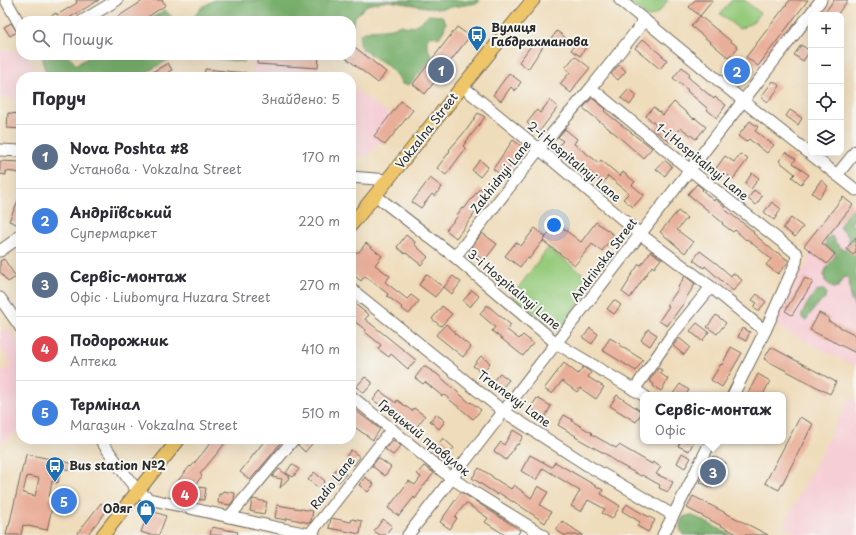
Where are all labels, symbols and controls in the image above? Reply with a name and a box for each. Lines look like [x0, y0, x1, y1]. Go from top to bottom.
map controls [808, 12, 844, 156]
button: + [808, 12, 844, 48]
search box [16, 16, 356, 60]
place label: Вулиця Габдрахманова [491, 18, 589, 50]
bus stop icon: Вулиця Габдрахманова [466, 24, 488, 52]
icon: search [30, 27, 52, 49]
text: Пошук [62, 27, 113, 50]
button: − [808, 48, 844, 84]
pin: 1 [428, 55, 454, 85]
pin: 2 [724, 56, 750, 86]
button: locate [808, 84, 844, 120]
text: Поруч [32, 85, 86, 111]
text: Знайдено: 5 [262, 89, 340, 108]
street label: Vokzalna Street [391, 89, 462, 172]
street label: 2-i Hospitalnyi Lane [524, 117, 626, 206]
street label: 1-i Hospitalnyi Lane [652, 118, 753, 204]
button: layers [808, 120, 844, 156]
text: Nova Poshta #8 [70, 136, 189, 159]
street label: Zakhidnyi Lane [466, 136, 535, 217]
text: 1 [42, 147, 48, 166]
text: 170 m [302, 147, 340, 166]
text: Установа · Vokzalna Street [70, 159, 242, 178]
text: Андріївський [70, 200, 172, 223]
text: 2 [40, 211, 50, 230]
text: 220 m [298, 211, 340, 230]
street label: Andriivska Street [566, 213, 641, 305]
your location [544, 215, 564, 235]
text: Супермаркет [70, 223, 157, 242]
street label: 3-i Hospitalnyi Lane [464, 245, 565, 334]
text: Сервіс-монтаж [70, 264, 186, 287]
text: 3 [41, 275, 49, 294]
text: 270 m [299, 275, 340, 294]
text: Офіс · Liubomyra Huzara Street [70, 287, 270, 306]
text: Подорожник [70, 328, 168, 351]
text: 4 [41, 339, 49, 358]
text: 410 m [301, 339, 340, 358]
text: Аптека [70, 351, 117, 370]
street label: Travnevyi Lane [474, 365, 555, 431]
text: Термінал [70, 392, 140, 415]
popup [640, 392, 786, 444]
street label: Грецький провулок [375, 395, 475, 480]
text: Сервіс-монтаж [655, 397, 771, 420]
text: 5 [41, 403, 49, 422]
text: 510 m [301, 403, 340, 422]
text: Магазин · Vokzalna Street [70, 415, 237, 434]
text: Офіс [655, 420, 686, 439]
street label: Radio Lane [306, 452, 359, 513]
bus stop icon: Bus station №2 [44, 455, 66, 483]
place label: Bus station №2 [69, 456, 166, 474]
pin: 3 [700, 457, 726, 487]
pin: 4 [172, 479, 198, 509]
pin: 5 [51, 486, 77, 516]
shop icon: Одяг [135, 498, 157, 526]
place label: Одяг [103, 499, 132, 517]

